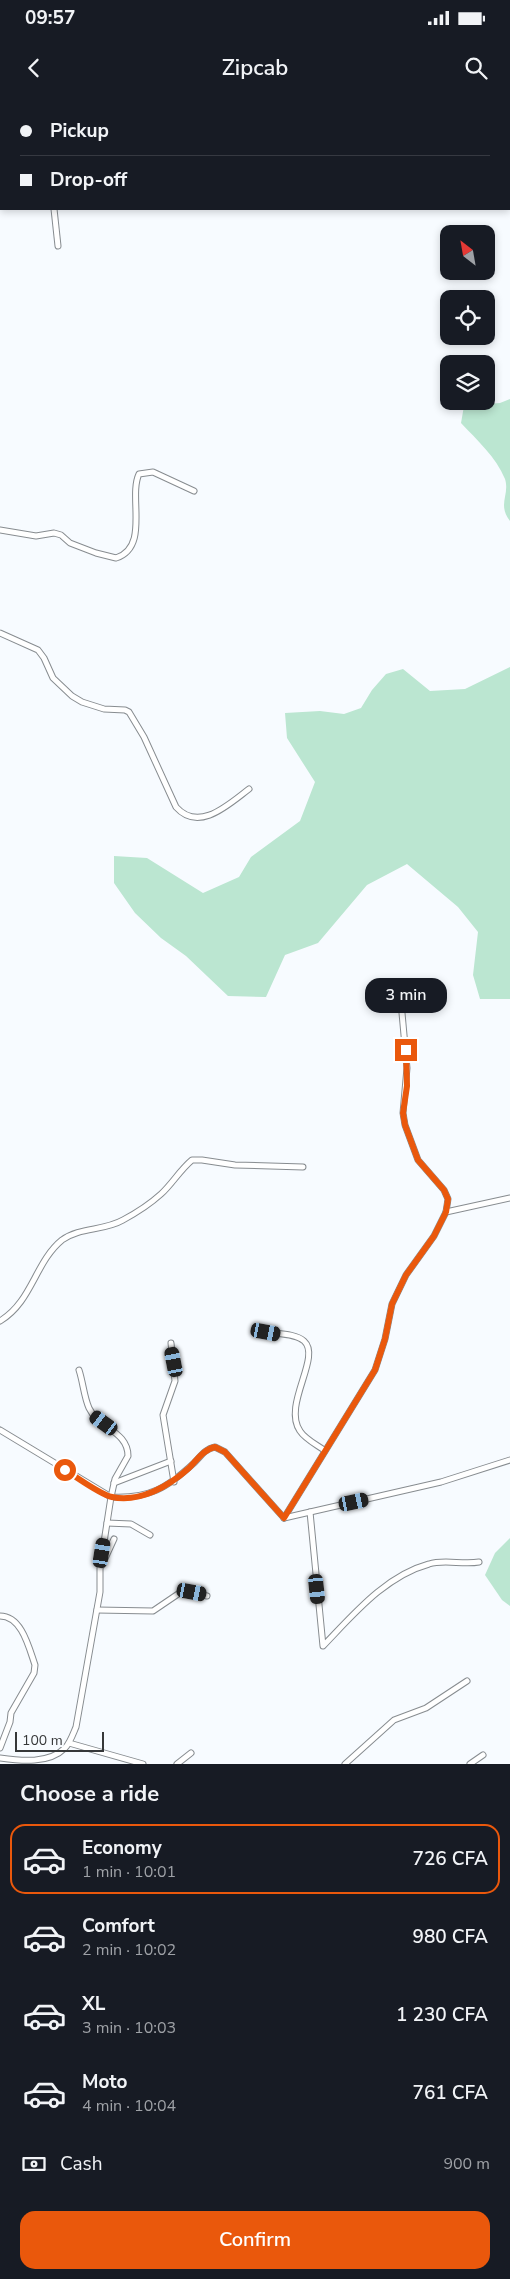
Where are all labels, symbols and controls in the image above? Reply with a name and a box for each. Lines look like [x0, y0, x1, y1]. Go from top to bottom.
text: 09:57 [25, 5, 75, 31]
text: Zipcab [222, 53, 288, 83]
icon: back [20, 54, 48, 82]
icon: search [462, 54, 490, 82]
text: Pickup [50, 118, 109, 144]
text: Drop-off [50, 167, 127, 193]
north arrow [440, 225, 495, 280]
map controls [440, 225, 495, 410]
button: locate [440, 290, 495, 345]
button: layers [440, 355, 495, 410]
callout: 3 min [365, 978, 447, 1012]
text: 3 min [386, 984, 426, 1006]
route end [395, 1039, 417, 1061]
car [249, 1322, 282, 1342]
car [163, 1346, 184, 1378]
car [87, 1408, 120, 1438]
route start [54, 1459, 76, 1481]
car [337, 1492, 370, 1512]
car [92, 1537, 111, 1569]
car [307, 1573, 326, 1605]
car [175, 1582, 208, 1602]
scale bar [15, 1729, 104, 1752]
text: 100 m [22, 1731, 63, 1750]
text: Choose a ride [20, 1779, 159, 1809]
text: Economy [82, 1835, 162, 1861]
icon: car [22, 1837, 67, 1882]
text: 726 CFA [413, 1846, 488, 1872]
text: 1 min · 10:01 [82, 1861, 176, 1883]
text: Comfort [82, 1913, 155, 1939]
icon: car [22, 1915, 67, 1960]
text: 980 CFA [413, 1924, 488, 1950]
text: 2 min · 10:02 [82, 1939, 176, 1961]
text: XL [82, 1991, 105, 2017]
icon: car [22, 1993, 67, 2038]
text: 1 230 CFA [396, 2002, 488, 2028]
text: 3 min · 10:03 [82, 2017, 176, 2039]
text: Moto [82, 2069, 128, 2095]
icon: car [22, 2071, 67, 2116]
text: 761 CFA [413, 2080, 488, 2106]
text: 4 min · 10:04 [82, 2095, 176, 2117]
icon: cash [20, 2150, 48, 2178]
text: Cash [60, 2151, 102, 2177]
text: 900 m [443, 2153, 490, 2175]
button: Confirm [20, 2211, 490, 2269]

